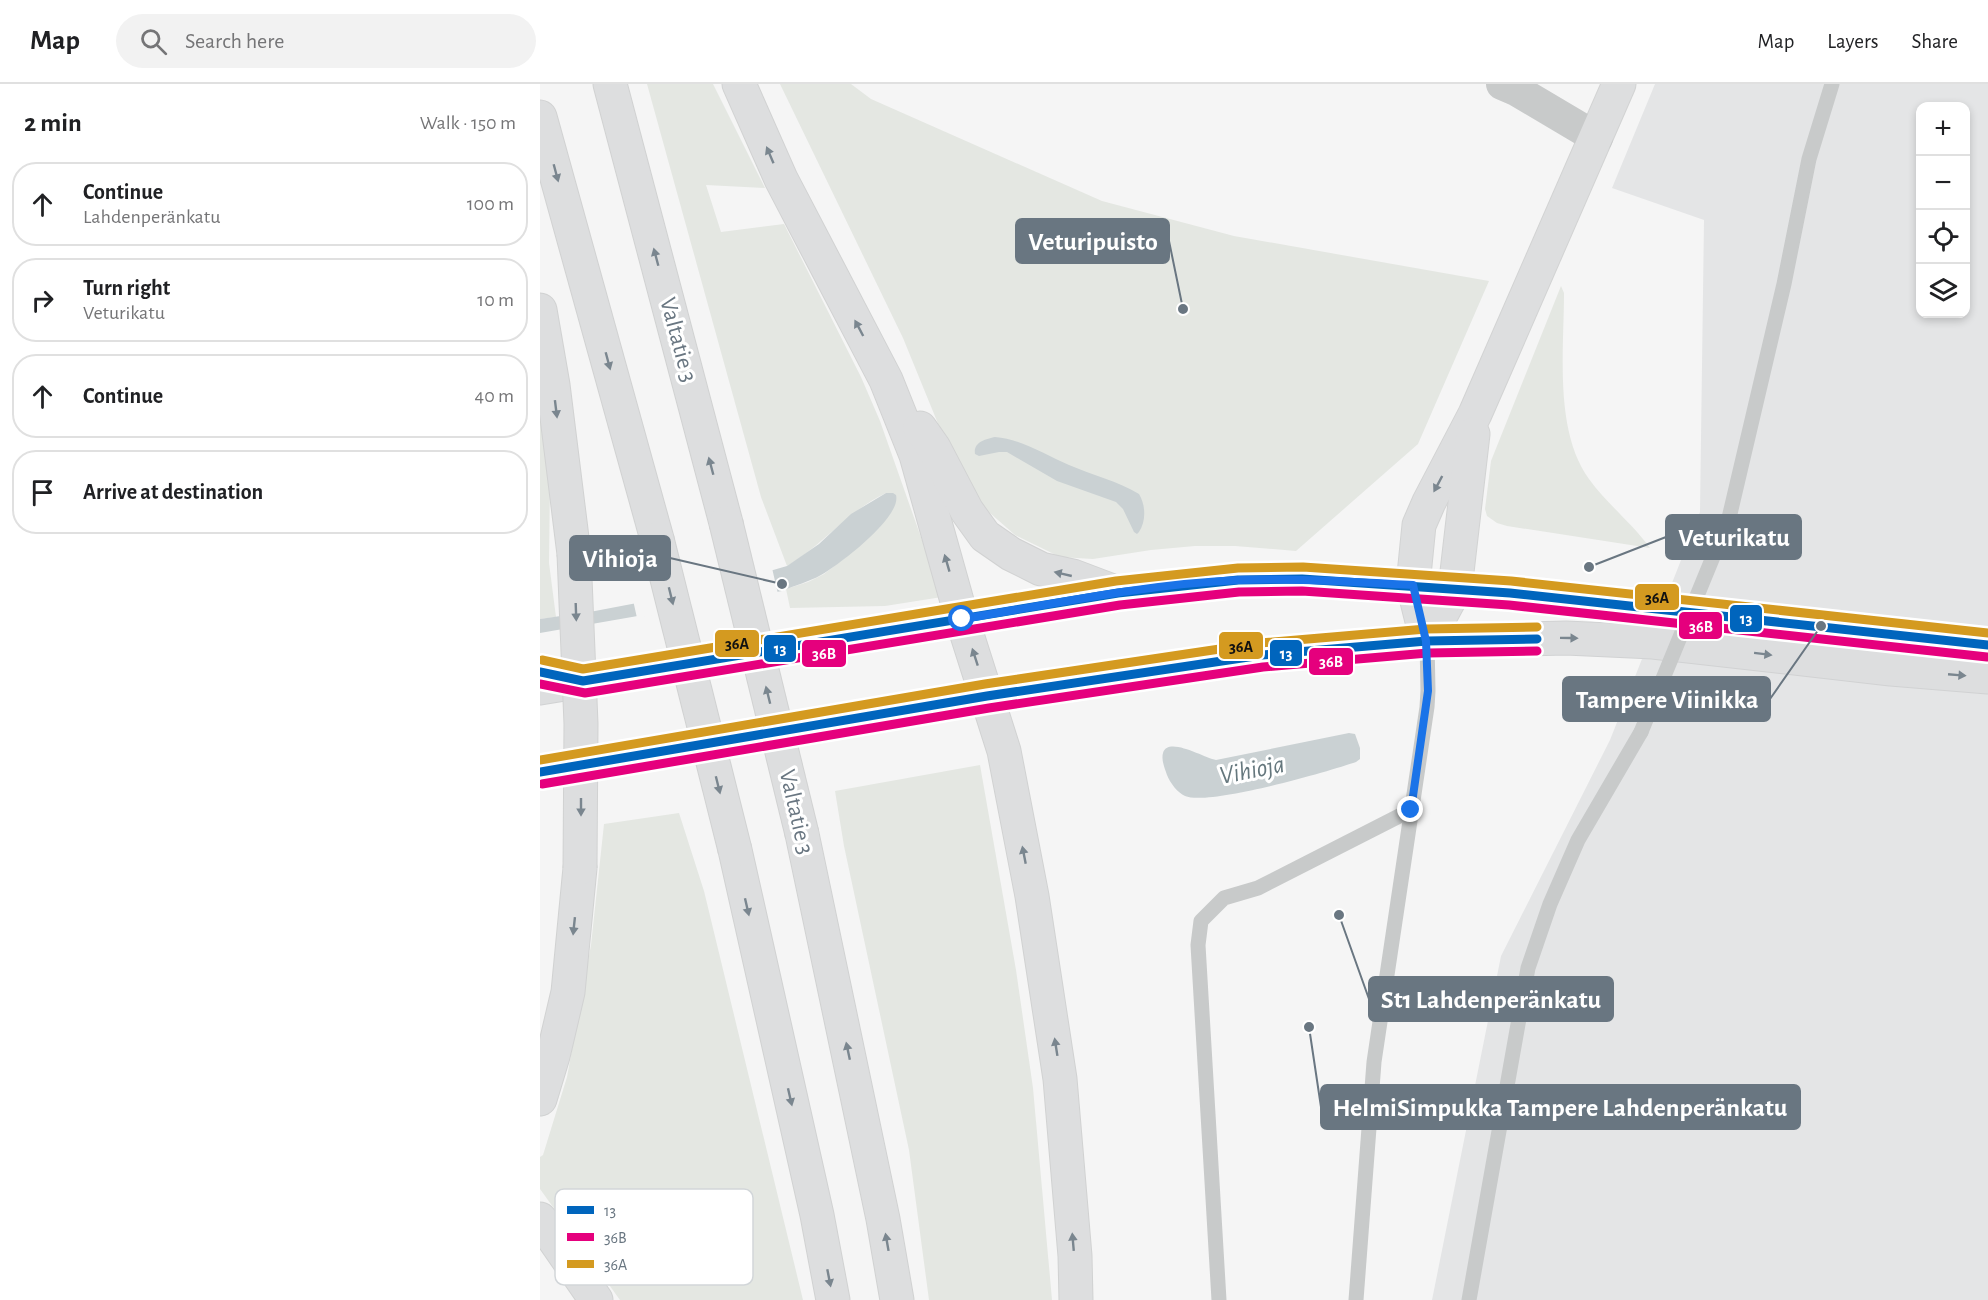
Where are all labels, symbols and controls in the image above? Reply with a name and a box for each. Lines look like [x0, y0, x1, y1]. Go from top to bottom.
search box [116, 14, 536, 68]
icon: search [137, 25, 170, 58]
text: Map [30, 27, 80, 55]
text: Search here [185, 30, 284, 52]
text: Map [1758, 31, 1794, 52]
text: Layers [1827, 31, 1878, 52]
text: Share [1911, 31, 1958, 52]
map controls [1916, 102, 1970, 318]
button: + [1916, 102, 1970, 156]
text: 2 min [24, 110, 82, 136]
text: Walk · 150 m [420, 113, 516, 133]
one-way arrow [765, 145, 775, 163]
button: − [1916, 156, 1970, 210]
one-way arrow [551, 164, 561, 182]
text: Continue [83, 181, 163, 203]
icon: ahead [26, 188, 59, 221]
text: 100 m [467, 194, 514, 214]
text: Lahdenperänkatu [83, 207, 220, 227]
button: locate [1916, 210, 1970, 264]
callout: Veturipuisto [1016, 219, 1169, 263]
text: Veturipuisto [1028, 229, 1158, 255]
one-way arrow [650, 248, 660, 266]
button: layers [1916, 264, 1970, 318]
text: Turn right [83, 277, 170, 299]
icon: right [26, 284, 59, 317]
text: 10 m [477, 290, 514, 310]
street label: Valtatie 3 [655, 295, 701, 385]
text: Veturikatu [83, 303, 165, 323]
one-way arrow [854, 320, 864, 337]
one-way arrow [603, 352, 613, 370]
icon: ahead [26, 380, 59, 413]
text: Continue [83, 385, 163, 407]
text: 40 m [475, 386, 514, 406]
one-way arrow [551, 400, 560, 419]
one-way arrow [706, 457, 715, 475]
icon: arrive [26, 476, 59, 509]
one-way arrow [1433, 476, 1443, 493]
text: Arrive at destination [83, 481, 263, 503]
callout: Veturikatu [1666, 515, 1801, 559]
text: Veturikatu [1678, 525, 1790, 551]
callout: Vihioja [570, 536, 670, 580]
text: Vihioja [582, 546, 658, 572]
one-way arrow [941, 554, 951, 572]
one-way arrow [1054, 568, 1072, 578]
line badge: 36A [1634, 583, 1680, 611]
one-way arrow [667, 587, 677, 605]
text: 36A [1645, 590, 1670, 606]
one-way arrow [572, 603, 581, 622]
line badge: 13 [1729, 604, 1763, 633]
route start [948, 605, 974, 631]
line badge: 36B [1678, 611, 1723, 640]
text: 13 [1740, 611, 1752, 627]
text: 36B [1689, 619, 1713, 635]
line badge: 36A [714, 629, 760, 658]
line badge: 36A [1218, 631, 1264, 660]
one-way arrow [1560, 633, 1579, 643]
line badge: 13 [763, 634, 797, 663]
text: 36A [725, 636, 750, 652]
line badge: 36B [801, 639, 847, 668]
text: 36A [1229, 639, 1254, 655]
line badge: 13 [1269, 639, 1303, 667]
text: 13 [774, 641, 786, 657]
text: 36B [812, 646, 836, 662]
text: 13 [1280, 646, 1292, 662]
line badge: 36B [1308, 647, 1354, 676]
one-way arrow [970, 648, 979, 666]
one-way arrow [1754, 650, 1773, 659]
text: 36B [1319, 654, 1343, 670]
one-way arrow [1948, 670, 1967, 679]
callout: Tampere Viinikka [1563, 677, 1770, 721]
one-way arrow [762, 686, 772, 705]
text: Tampere Viinikka [1576, 687, 1758, 713]
water label: Vihioja [1217, 751, 1287, 789]
street label: Valtatie 3 [775, 767, 817, 857]
one-way arrow [714, 776, 724, 794]
route end [1397, 796, 1423, 822]
one-way arrow [576, 797, 586, 816]
one-way arrow [1019, 845, 1028, 864]
one-way arrow [743, 898, 753, 916]
one-way arrow [570, 917, 579, 936]
callout: St1 Lahdenperänkatu [1369, 977, 1613, 1021]
text: St1 Lahdenperänkatu [1381, 987, 1602, 1013]
one-way arrow [1051, 1038, 1060, 1057]
one-way arrow [842, 1042, 852, 1061]
callout: HelmiSimpukka Tampere Lahdenperänkatu [1321, 1085, 1800, 1129]
one-way arrow [786, 1088, 796, 1106]
text: HelmiSimpukka Tampere Lahdenperänkatu [1333, 1095, 1788, 1121]
legend [555, 1189, 753, 1285]
text: 13 [604, 1203, 616, 1219]
text: 36B [604, 1230, 627, 1246]
one-way arrow [1069, 1232, 1078, 1251]
one-way arrow [882, 1233, 891, 1252]
text: 36A [604, 1257, 627, 1273]
one-way arrow [825, 1269, 834, 1288]

